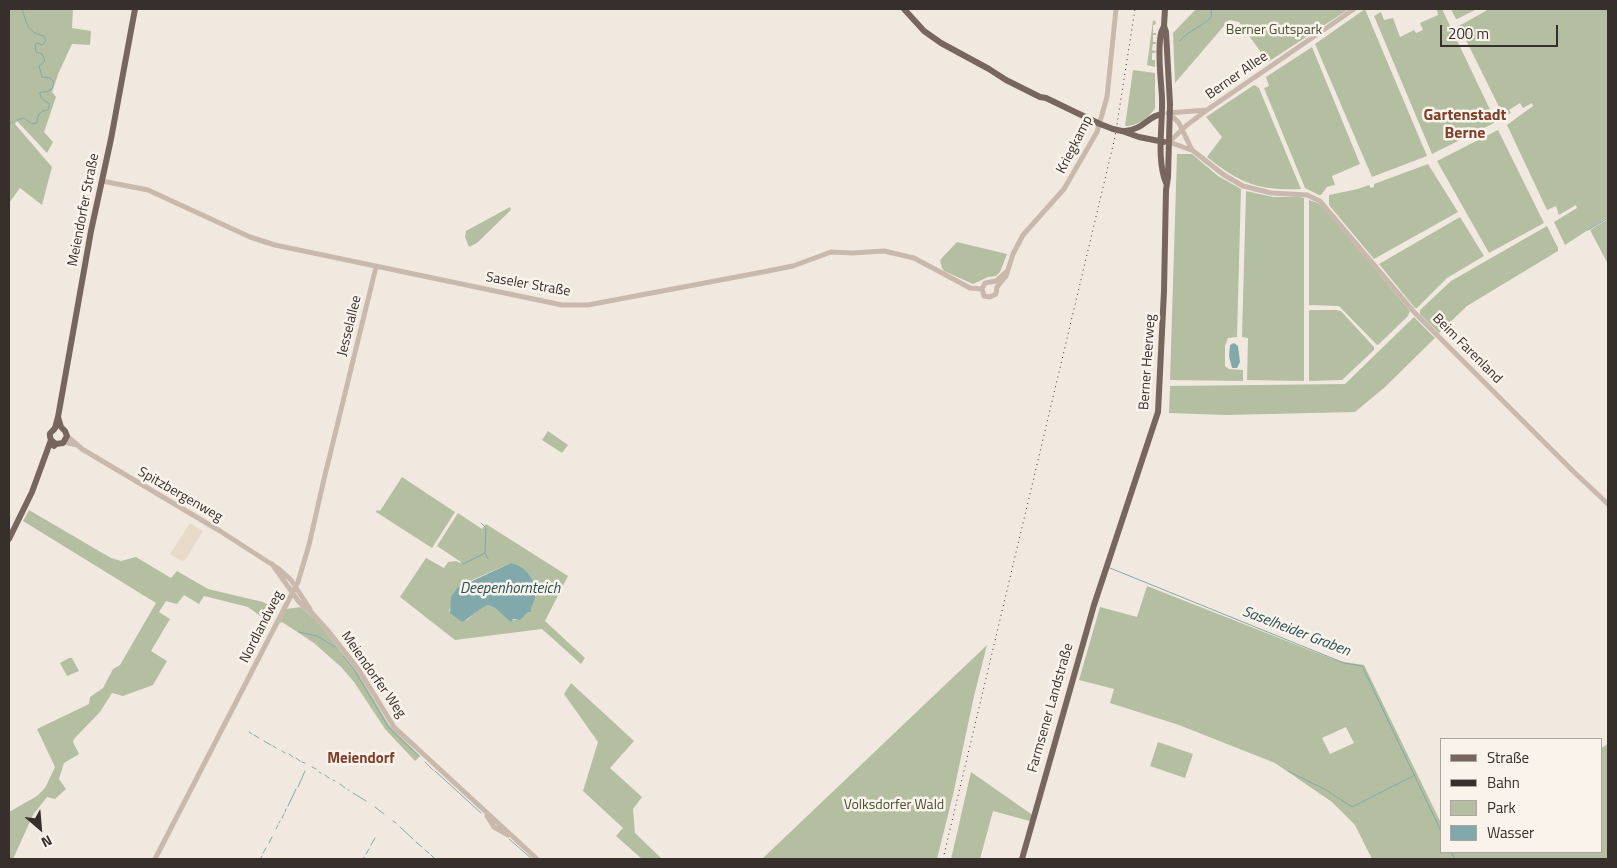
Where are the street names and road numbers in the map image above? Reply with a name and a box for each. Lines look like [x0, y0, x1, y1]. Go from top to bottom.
street label: Berner Allee [1203, 48, 1271, 104]
street label: Kriegkamp [1053, 113, 1097, 177]
street label: Meiendorfer Straße [65, 152, 103, 268]
street label: Saseler Straße [484, 269, 572, 301]
street label: Jesselallee [334, 294, 366, 358]
street label: Beim Farenland [1429, 311, 1505, 387]
street label: Berner Heerweg [1136, 313, 1160, 411]
street label: Spitzbergenweg [135, 464, 225, 526]
street label: Nordlandweg [237, 588, 287, 666]
street label: Meiendorfer Weg [337, 628, 409, 722]
street label: Farmsener Landstraße [1025, 641, 1077, 775]

